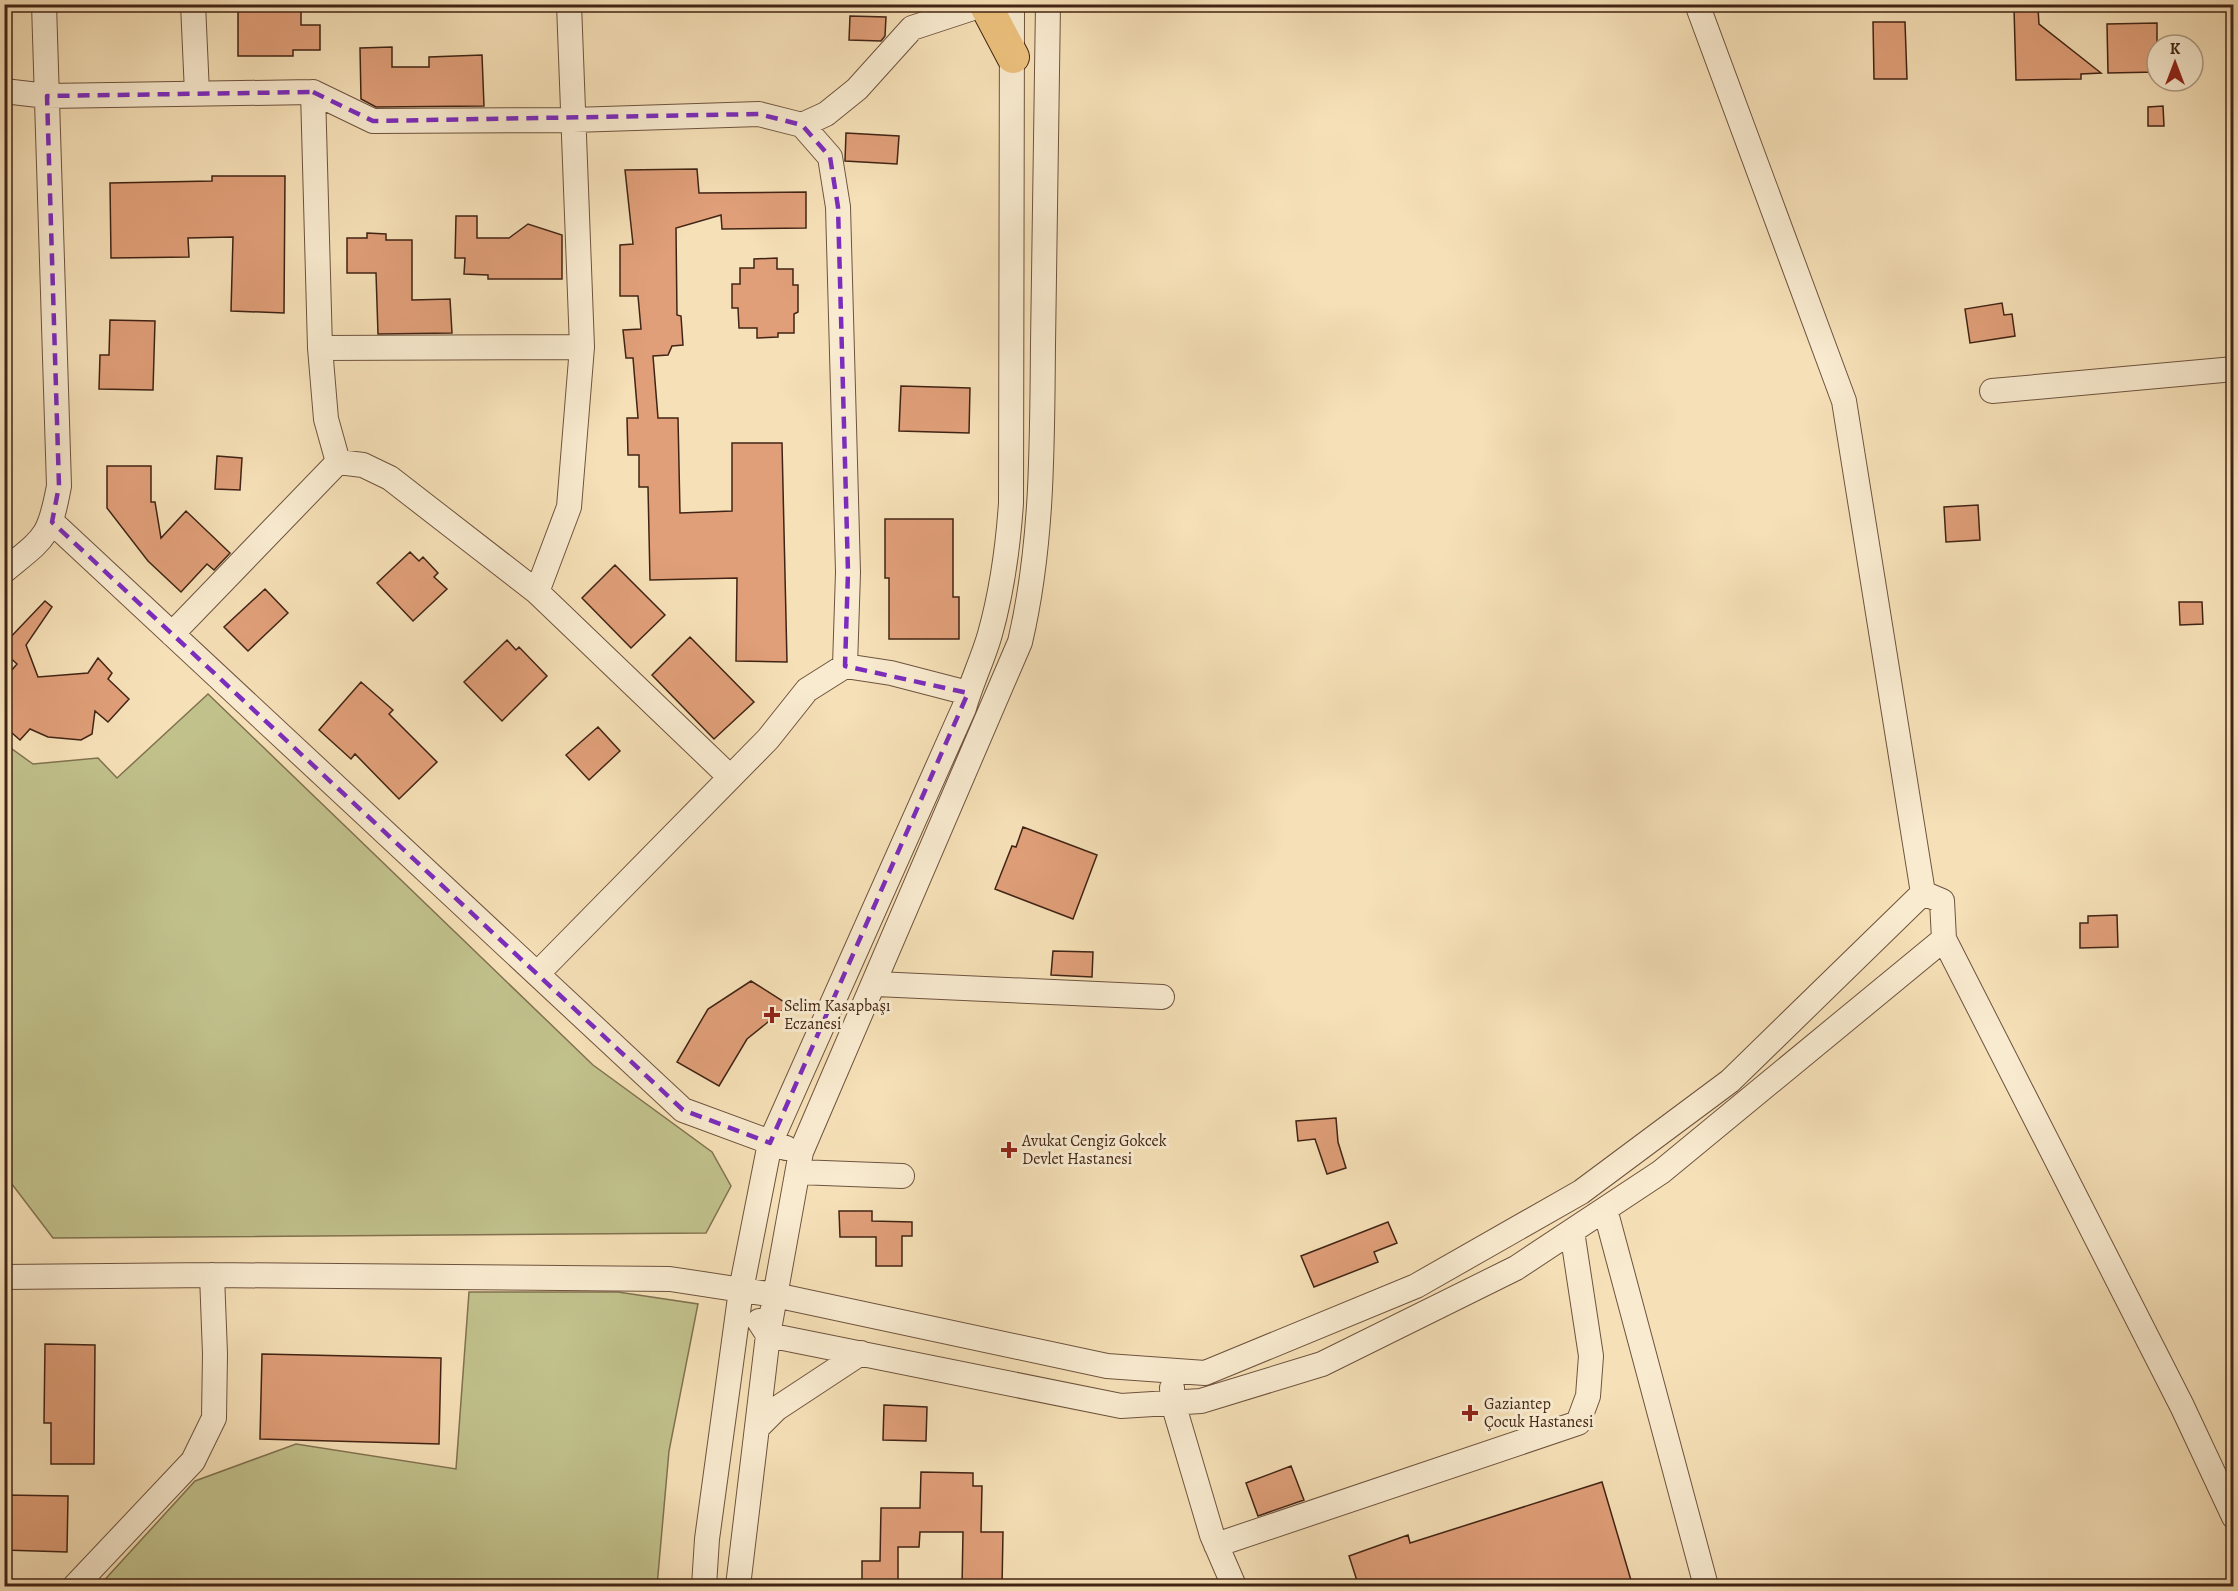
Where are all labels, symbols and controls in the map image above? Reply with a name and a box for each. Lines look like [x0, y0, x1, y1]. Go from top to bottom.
north arrow [2145, 33, 2205, 93]
text: K [2170, 38, 2181, 60]
place label: Selim Kasapbaşı Eczanesi [784, 995, 890, 1035]
marker: Selim Kasapbaşı Eczanesi [765, 1008, 779, 1022]
place label: Avukat Cengiz Gokcek Devlet Hastanesi [1021, 1130, 1167, 1170]
marker: Avukat Cengiz Gokcek Devlet Hastanesi [1000, 1141, 1018, 1159]
place label: Gaziantep Çocuk Hastanesi [1484, 1393, 1593, 1433]
marker: Gaziantep Çocuk Hastanesi [1461, 1404, 1479, 1422]

